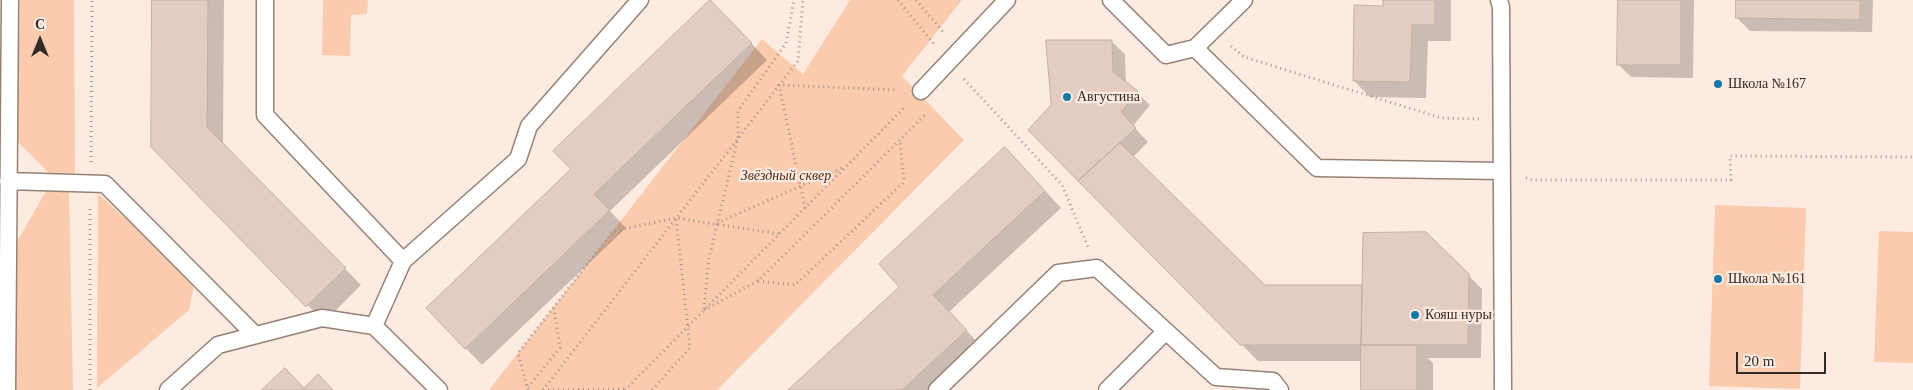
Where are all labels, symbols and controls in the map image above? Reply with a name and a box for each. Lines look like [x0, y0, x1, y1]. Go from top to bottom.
north arrow [15, 15, 65, 65]
text: С [35, 17, 45, 32]
place label: Школа №167 [1728, 76, 1806, 92]
marker: Школа №167 [1712, 78, 1724, 90]
place label: Августина [1077, 89, 1140, 105]
marker: Августина [1061, 91, 1073, 103]
park label: Звёздный сквер [741, 168, 831, 184]
place label: Школа №161 [1728, 271, 1806, 287]
marker: Школа №161 [1712, 273, 1724, 285]
place label: Кояш нуры [1425, 307, 1492, 323]
marker: Кояш нуры [1409, 309, 1421, 321]
scale bar [1738, 342, 1828, 374]
text: 20 m [1744, 353, 1774, 369]

